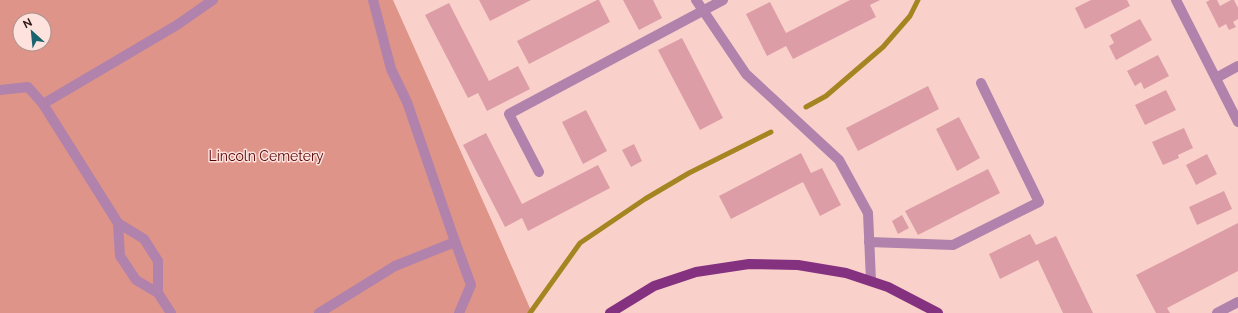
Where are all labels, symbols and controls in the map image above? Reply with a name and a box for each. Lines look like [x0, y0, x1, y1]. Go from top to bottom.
north arrow [12, 12, 52, 52]
text: N [21, 16, 34, 31]
park label: Lincoln Cemetery [209, 148, 324, 164]

